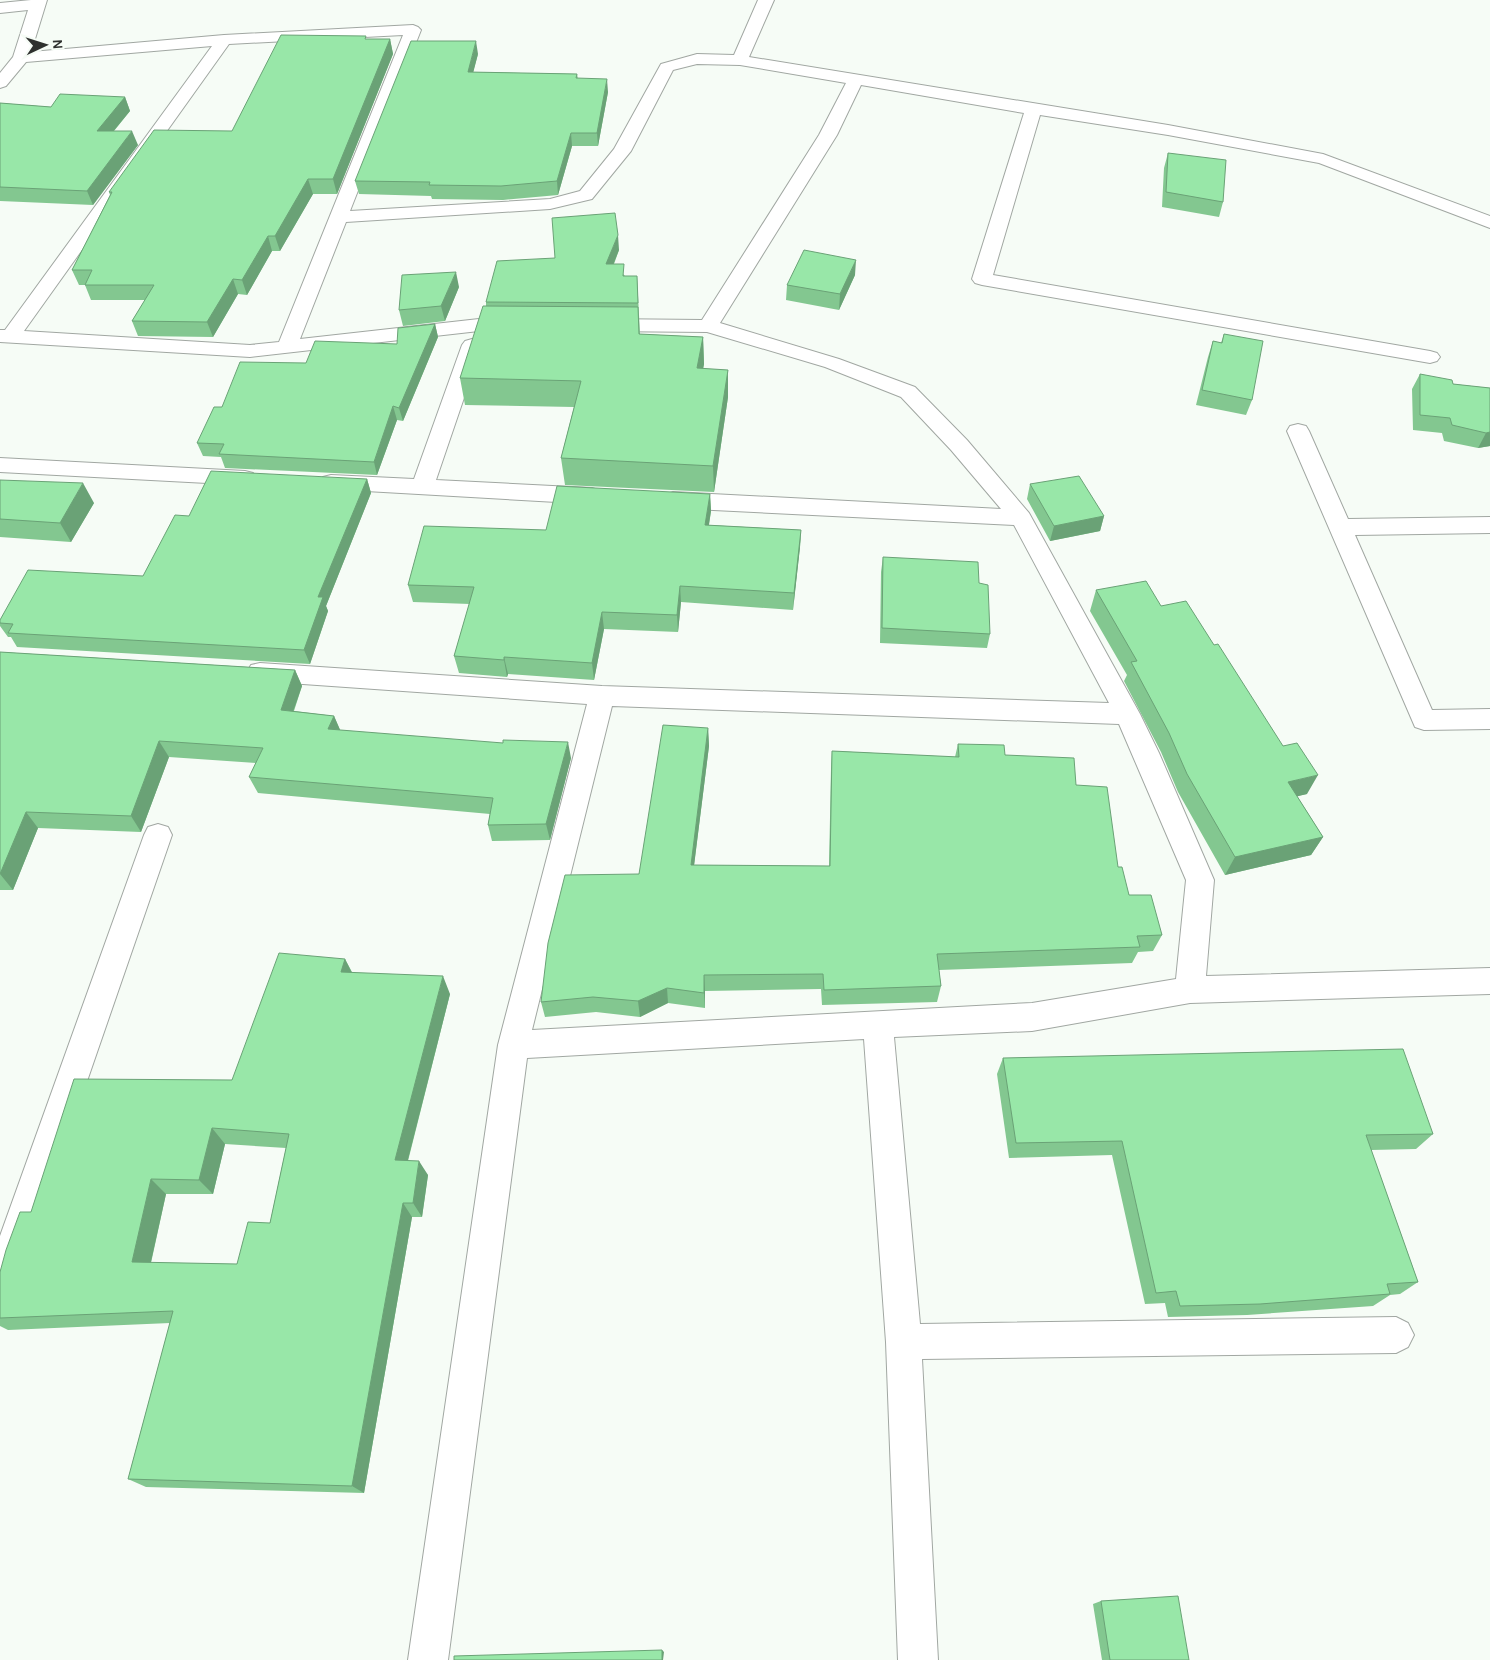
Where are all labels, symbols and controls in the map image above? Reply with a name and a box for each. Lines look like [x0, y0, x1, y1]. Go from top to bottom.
north arrow [20, 20, 70, 70]
text: N [49, 39, 66, 50]

